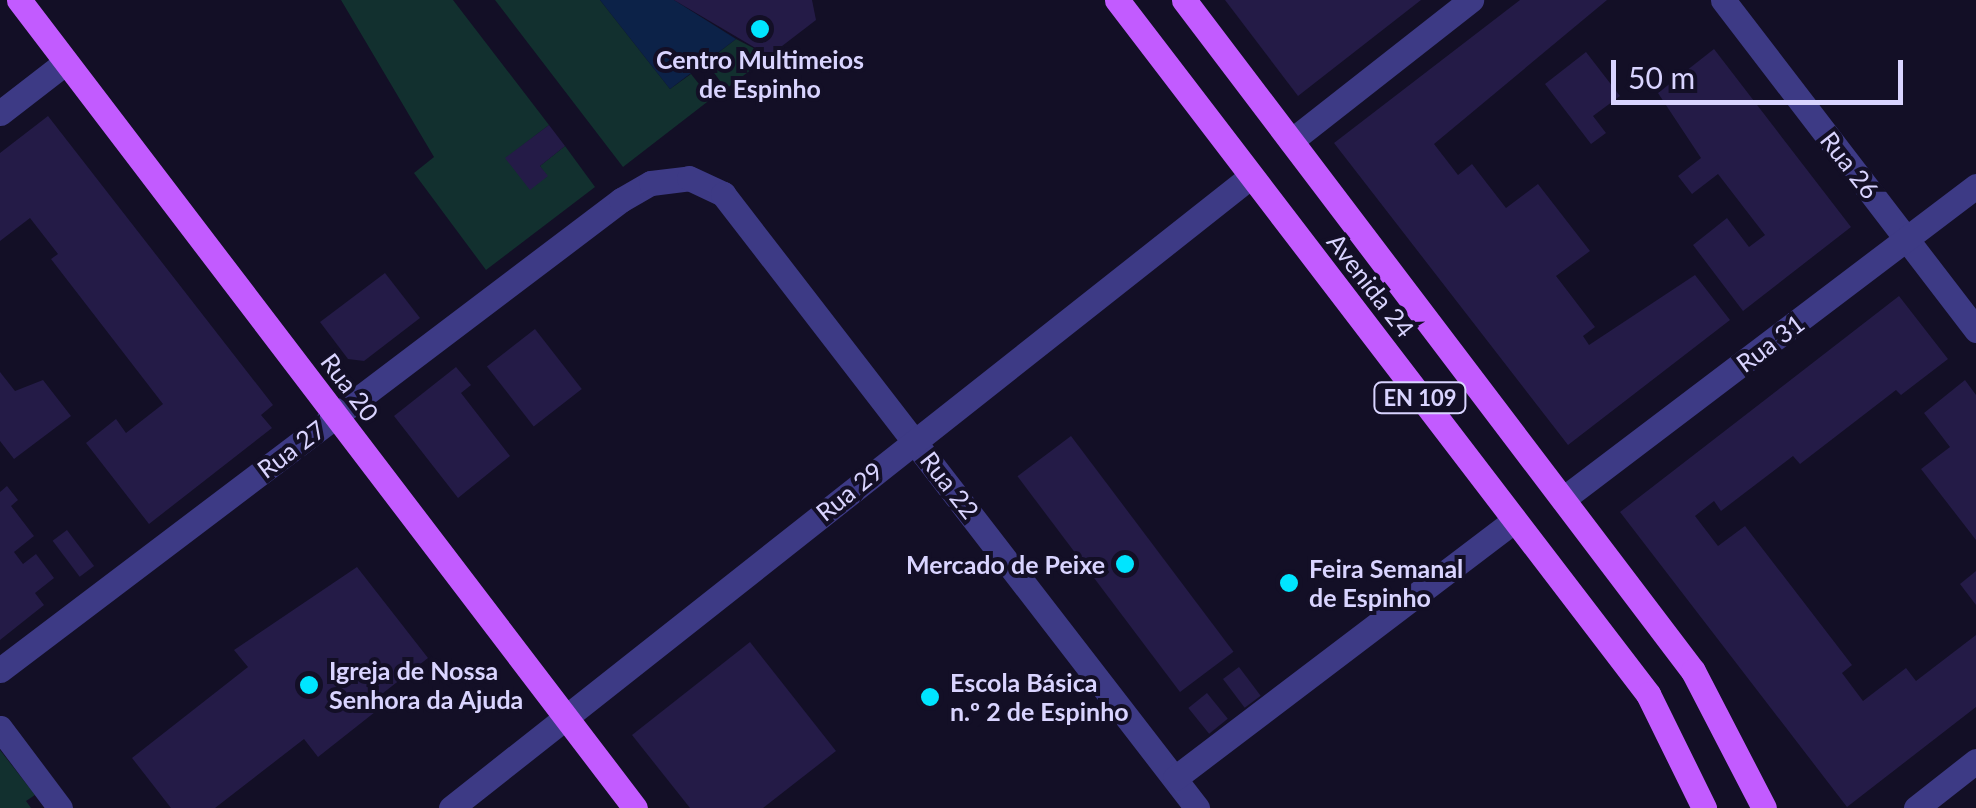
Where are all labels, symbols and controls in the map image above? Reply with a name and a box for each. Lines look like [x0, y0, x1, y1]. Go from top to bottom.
marker: Centro Multimeios de Espinho [749, 18, 771, 40]
scale bar [1616, 40, 1908, 102]
place label: Centro Multimeios de Espinho [656, 45, 864, 104]
text: 50 m [1628, 59, 1695, 95]
street label: Rua 26 [1815, 125, 1885, 205]
street label: Avenida 24 [1321, 227, 1421, 343]
street label: Rua 31 [1730, 308, 1810, 378]
street label: Rua 20 [315, 347, 385, 427]
road number: EN 109 [1372, 381, 1468, 415]
street label: Rua 27 [251, 414, 331, 484]
street label: Rua 22 [915, 445, 985, 525]
street label: Rua 29 [810, 455, 888, 527]
place label: Mercado de Peixe [906, 549, 1105, 579]
marker: Mercado de Peixe [1114, 553, 1136, 575]
place label: Feira Semanal de Espinho [1309, 554, 1463, 613]
marker: Feira Semanal de Espinho [1278, 572, 1300, 594]
place label: Igreja de Nossa Senhora da Ajuda [329, 656, 524, 715]
place label: Escola Básica n.º 2 de Espinho [950, 668, 1129, 727]
marker: Igreja de Nossa Senhora da Ajuda [298, 674, 320, 696]
marker: Escola Básica n.º 2 de Espinho [919, 686, 941, 708]

